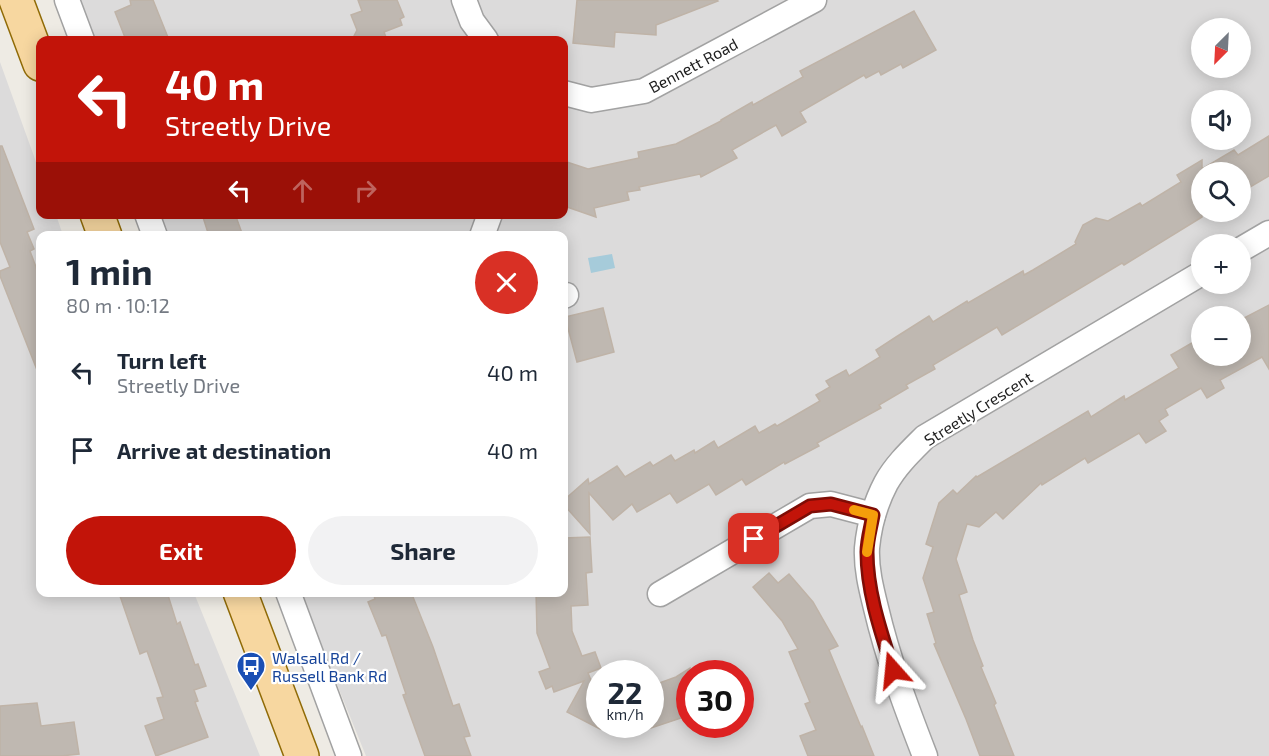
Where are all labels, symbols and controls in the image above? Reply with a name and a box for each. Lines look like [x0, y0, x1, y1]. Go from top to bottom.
north arrow [1191, 18, 1251, 78]
map controls [1191, 18, 1251, 366]
street label: Bennett Road [645, 34, 741, 96]
text: 40 m [165, 58, 264, 108]
icon: left [66, 60, 144, 138]
button: sound [1191, 90, 1251, 150]
text: Streetly Drive [165, 109, 331, 141]
button: search [1191, 162, 1251, 222]
icon: left [223, 174, 256, 207]
icon: ahead [286, 174, 319, 207]
icon: right [349, 174, 382, 207]
button: + [1191, 234, 1251, 294]
text: 1 min [66, 249, 153, 292]
button: close [475, 251, 538, 314]
text: 80 m · 10:12 [66, 293, 170, 317]
button: − [1191, 306, 1251, 366]
text: Turn left [117, 347, 206, 373]
icon: left [66, 356, 99, 389]
text: 40 m [487, 359, 538, 385]
street label: Streetly Crescent [920, 367, 1036, 449]
text: Streetly Drive [117, 373, 240, 397]
icon: arrive [66, 434, 99, 467]
text: Arrive at destination [117, 437, 331, 463]
text: 40 m [487, 437, 538, 463]
pin [728, 513, 779, 564]
button: Exit [66, 516, 296, 585]
button: Share [308, 516, 538, 585]
icon: arrive [737, 522, 770, 555]
position arrow [861, 638, 925, 702]
place label: Walsall Rd / Russell Bank Rd [272, 648, 387, 685]
bus stop icon: Walsall Rd / Russell Bank Rd [235, 650, 267, 692]
speed limit sign: 30 [676, 660, 754, 738]
text: 22 [608, 674, 642, 710]
text: km/h [606, 705, 644, 723]

